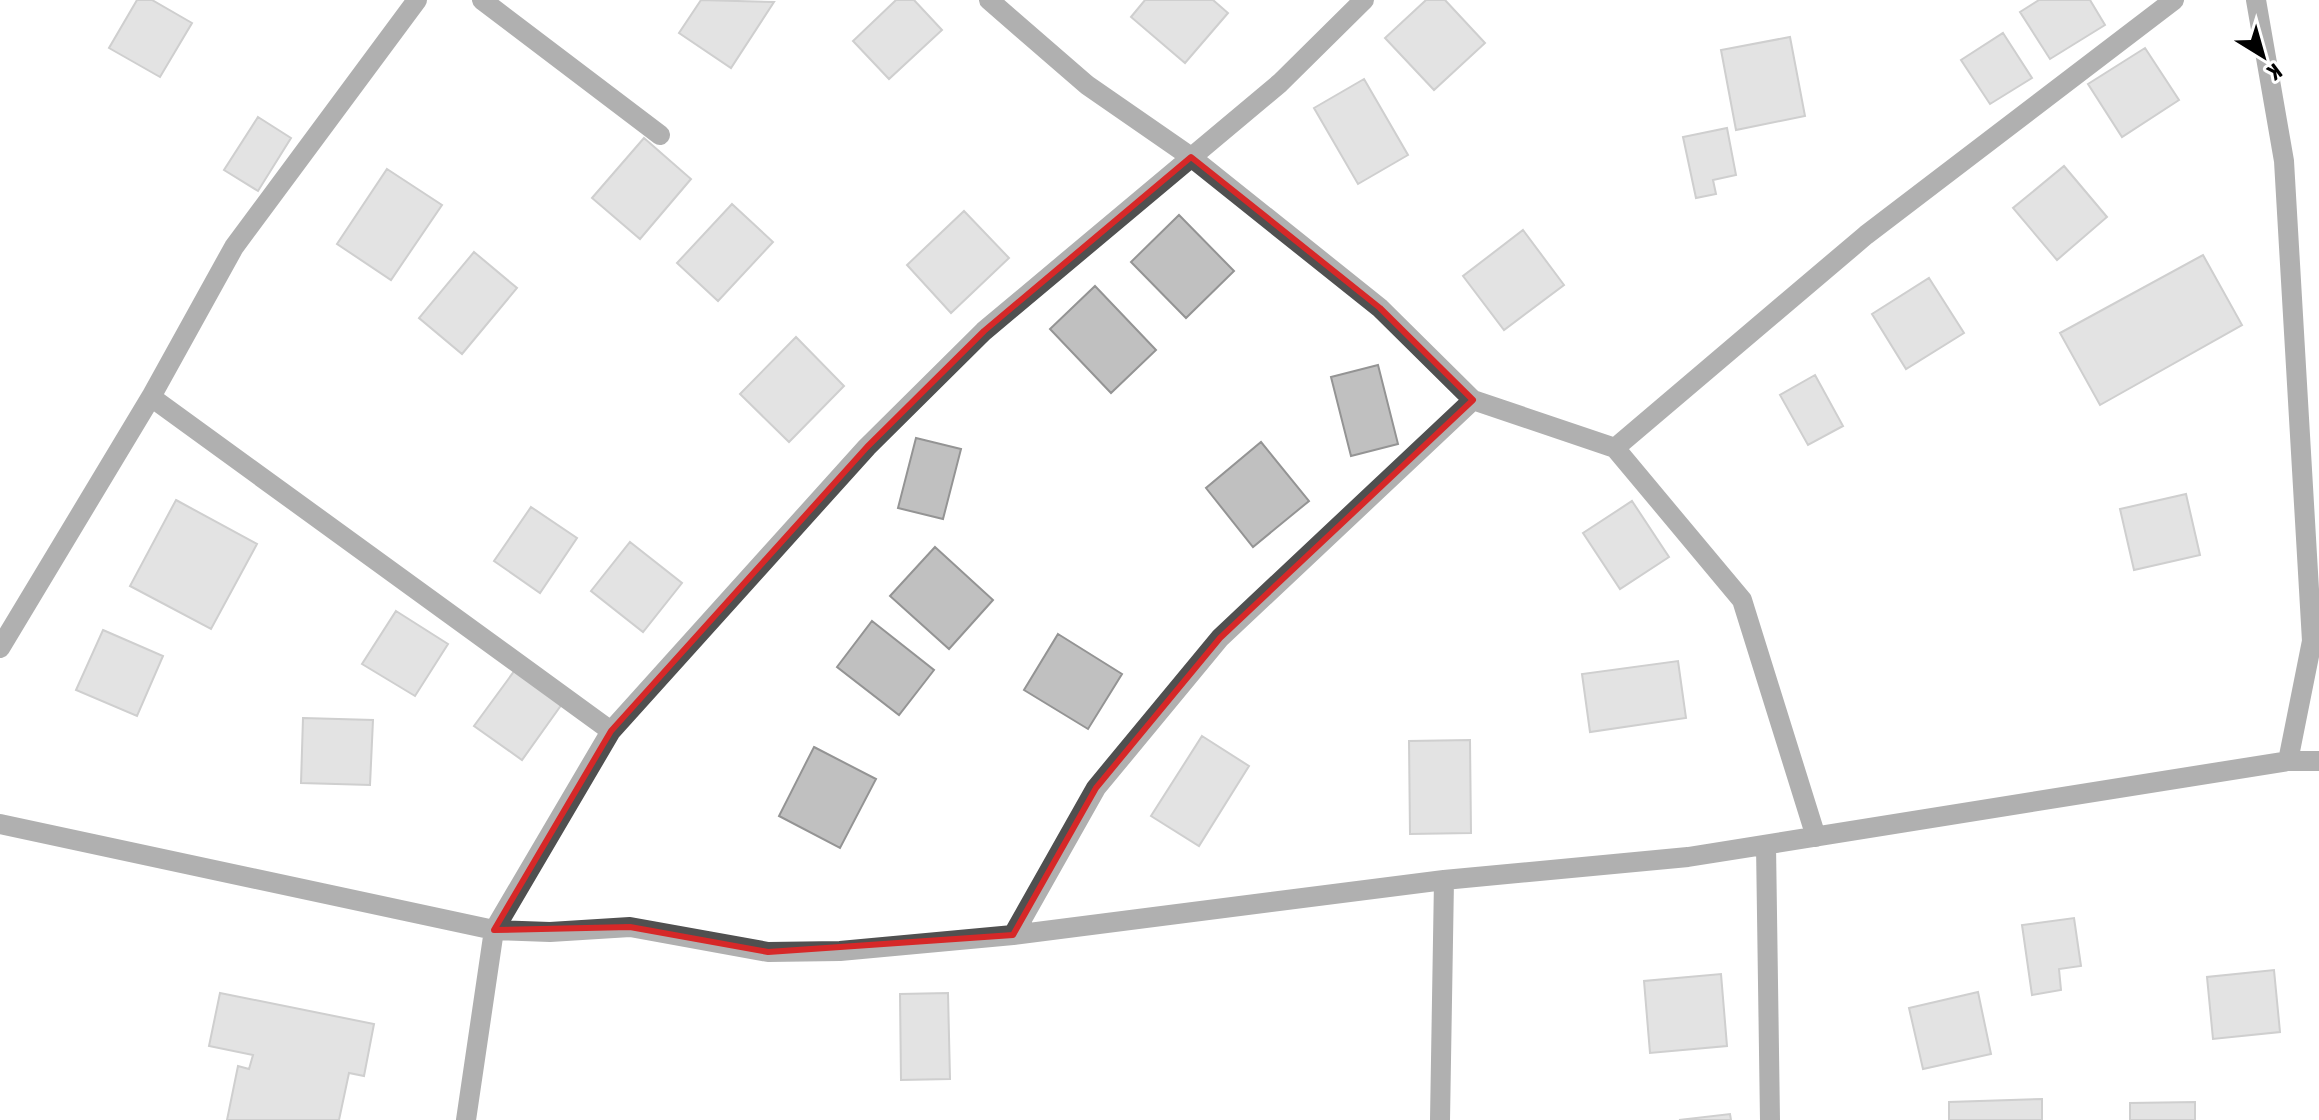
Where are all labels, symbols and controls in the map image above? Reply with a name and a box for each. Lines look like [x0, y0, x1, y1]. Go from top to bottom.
north arrow [2223, 16, 2303, 96]
text: K [2263, 58, 2287, 86]

